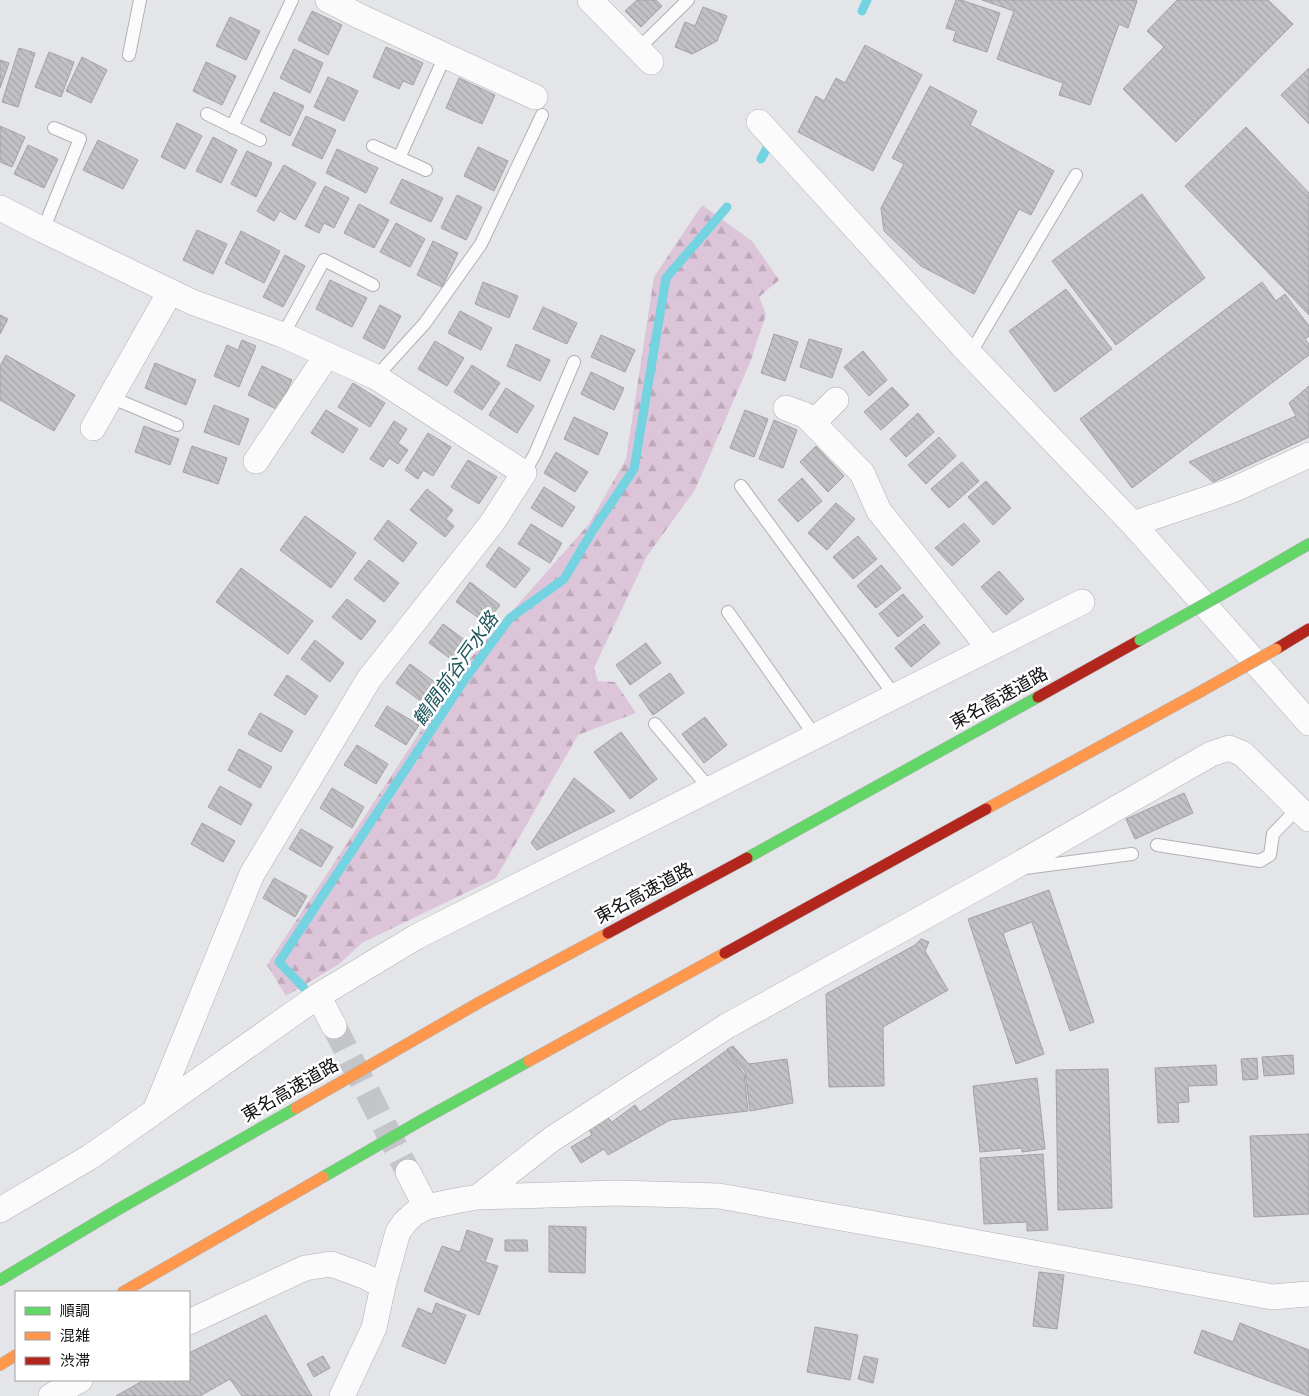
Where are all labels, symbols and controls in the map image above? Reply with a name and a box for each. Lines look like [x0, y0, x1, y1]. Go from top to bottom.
water label: 鶴間前谷戸水路 [407, 606, 503, 730]
street label: 東名高速道路 [946, 661, 1051, 733]
street label: 東名高速道路 [591, 857, 696, 927]
street label: 東名高速道路 [237, 1053, 342, 1126]
legend [15, 1291, 190, 1381]
text: 順調 [60, 1301, 90, 1319]
text: 混雑 [60, 1326, 90, 1344]
text: 渋滞 [60, 1351, 90, 1369]

